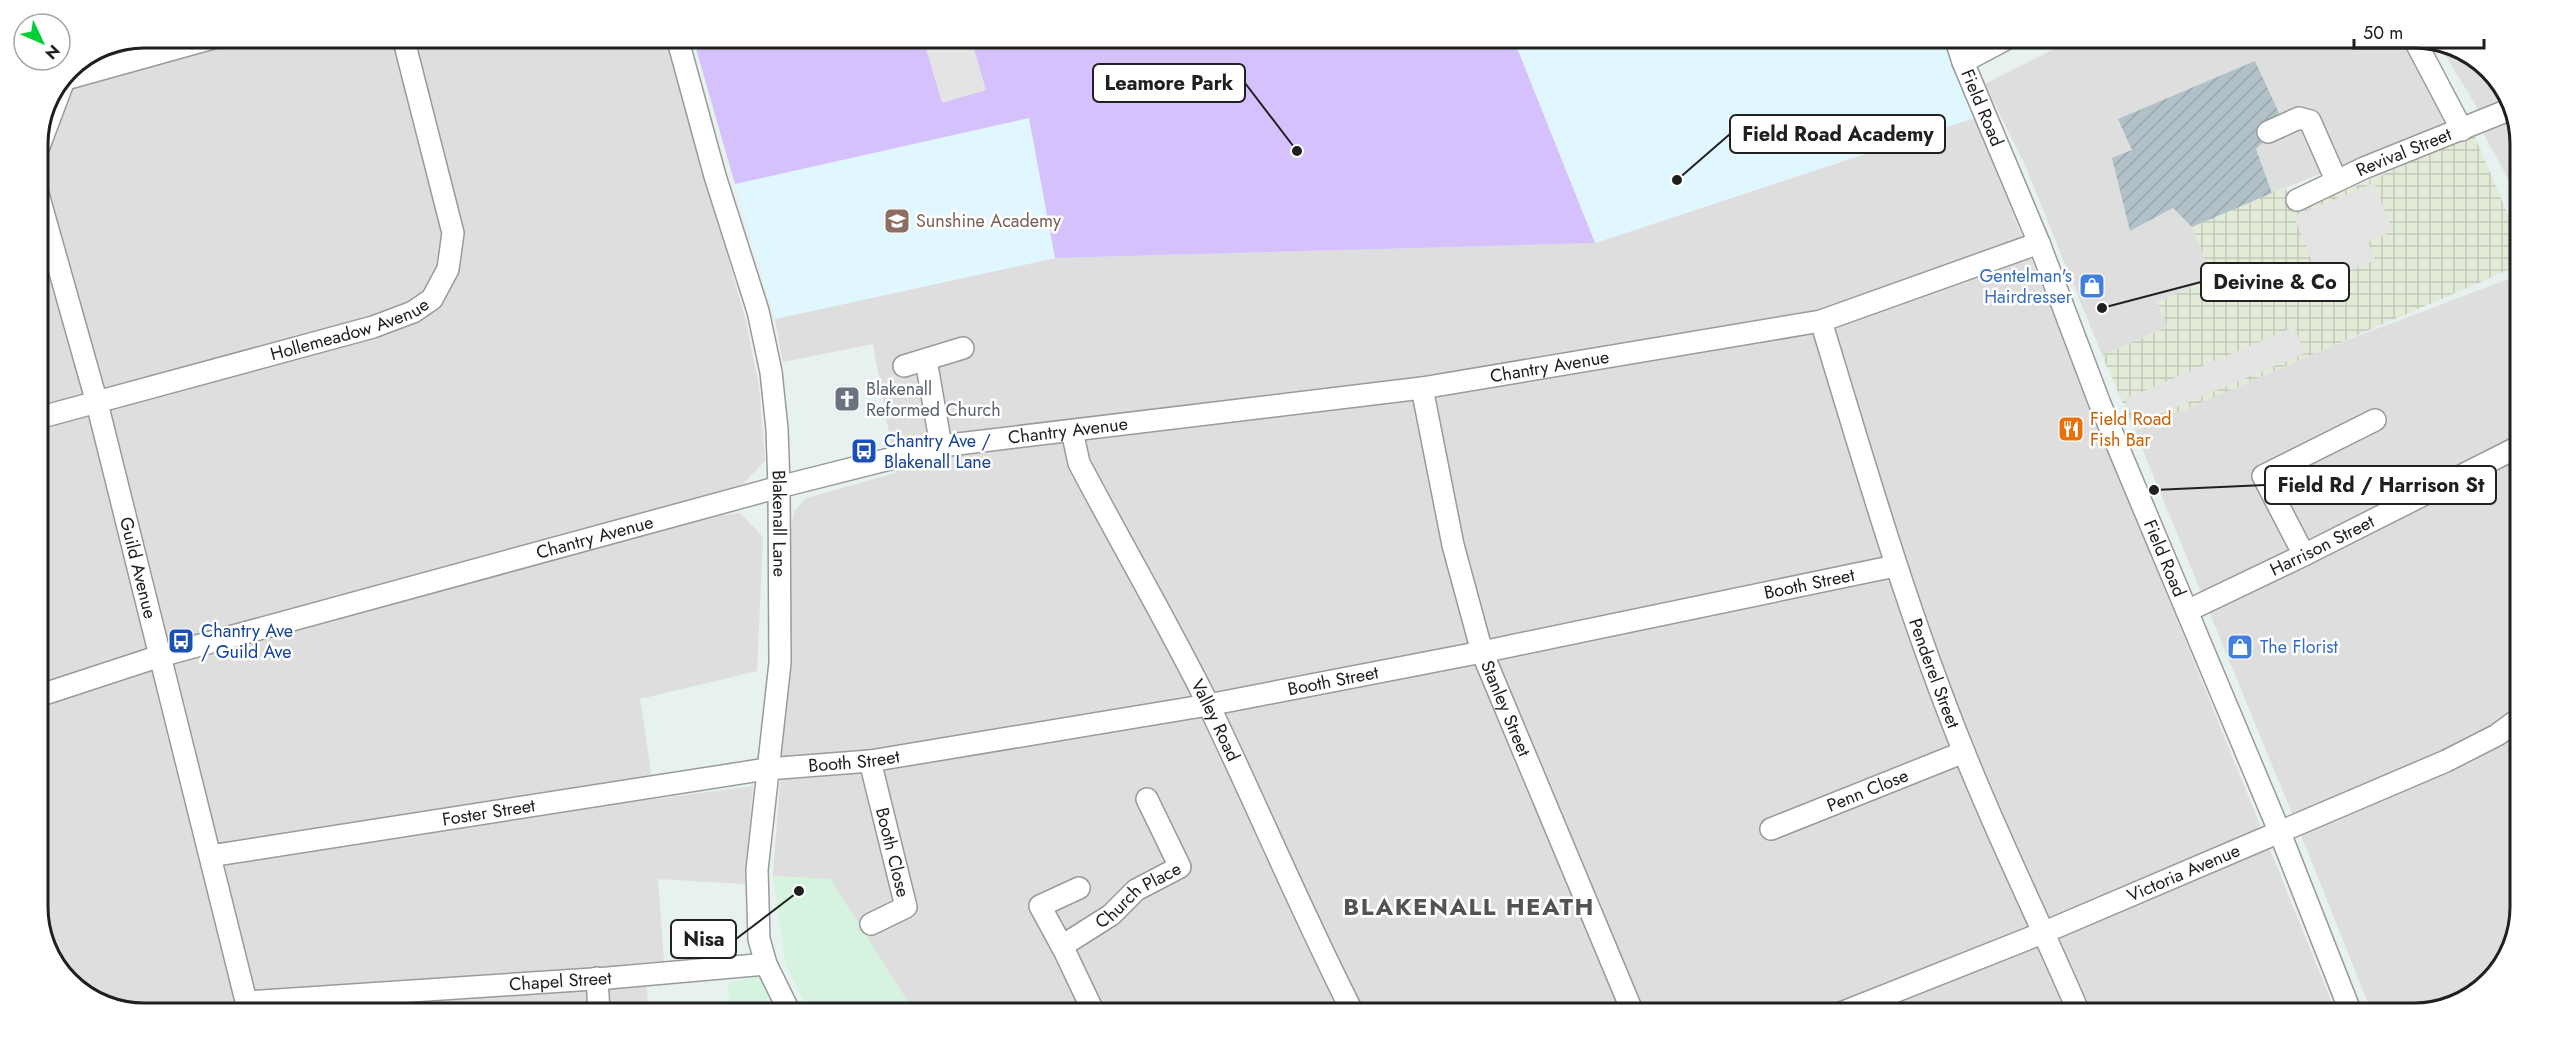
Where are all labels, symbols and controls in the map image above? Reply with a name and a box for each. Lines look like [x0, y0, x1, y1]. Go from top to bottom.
north arrow [12, 12, 72, 72]
scale bar [2354, 12, 2484, 50]
text: 50 m [2363, 20, 2403, 46]
text: N [40, 40, 65, 65]
callout: Leamore Park [1093, 64, 1245, 102]
street label: Field Road [1954, 65, 2010, 151]
text: Leamore Park [1105, 69, 1234, 98]
callout: Field Road Academy [1730, 115, 1945, 153]
text: Field Road Academy [1742, 120, 1934, 149]
street label: Revival Street [2351, 121, 2456, 183]
school or university icon: Sunshine Academy [882, 206, 912, 236]
place label: Sunshine Academy [916, 208, 1061, 234]
place label: Gentelman's Hairdresser [1979, 263, 2073, 310]
callout: Deivine & Co [2201, 263, 2349, 301]
text: Deivine & Co [2213, 268, 2337, 297]
shop icon: Gentelman's Hairdresser [2077, 271, 2107, 301]
street label: Hollemeadow Avenue [267, 292, 434, 367]
street label: Chantry Avenue [1488, 344, 1611, 389]
place label: Blakenall Reformed Church [866, 376, 1001, 423]
church icon: Blakenall Reformed Church [832, 384, 862, 414]
place label: Field Road Fish Bar [2090, 406, 2172, 453]
street label: Chantry Avenue [1007, 411, 1129, 451]
restaurant icon: Field Road Fish Bar [2056, 414, 2086, 444]
place label: Chantry Ave / Blakenall Lane [884, 428, 991, 475]
bus stop icon: Chantry Ave / Blakenall Lane [849, 436, 879, 466]
callout: Field Rd / Harrison St [2265, 466, 2496, 504]
street label: Blakenall Lane [765, 469, 793, 577]
text: Field Rd / Harrison St [2278, 471, 2485, 500]
street label: Harrison Street [2265, 508, 2379, 582]
street label: Chantry Avenue [533, 509, 656, 566]
street label: Guild Avenue [113, 514, 163, 621]
street label: Field Road [2137, 516, 2193, 601]
street label: Booth Street [1762, 562, 1858, 606]
street label: Penderel Street [1902, 615, 1967, 733]
place label: Chantry Ave / Guild Ave [201, 618, 293, 665]
bus stop icon: Chantry Ave / Guild Ave [166, 626, 196, 656]
shop icon: The Florist [2225, 632, 2255, 662]
place label: The Florist [2260, 634, 2339, 660]
street label: Stanley Street [1474, 656, 1537, 761]
street label: Booth Street [1285, 659, 1381, 702]
street label: Valley Road [1185, 675, 1246, 766]
street label: Booth Street [807, 743, 902, 779]
street label: Penn Close [1823, 762, 1912, 818]
street label: Foster Street [440, 792, 538, 833]
street label: Booth Close [869, 805, 916, 900]
street label: Victoria Avenue [2123, 837, 2244, 909]
street label: Church Place [1090, 856, 1186, 935]
district label: BLAKENALL HEATH [1343, 889, 1595, 924]
callout: Nisa [671, 920, 736, 958]
text: Nisa [683, 925, 725, 954]
street label: Chapel Street [508, 965, 613, 998]

